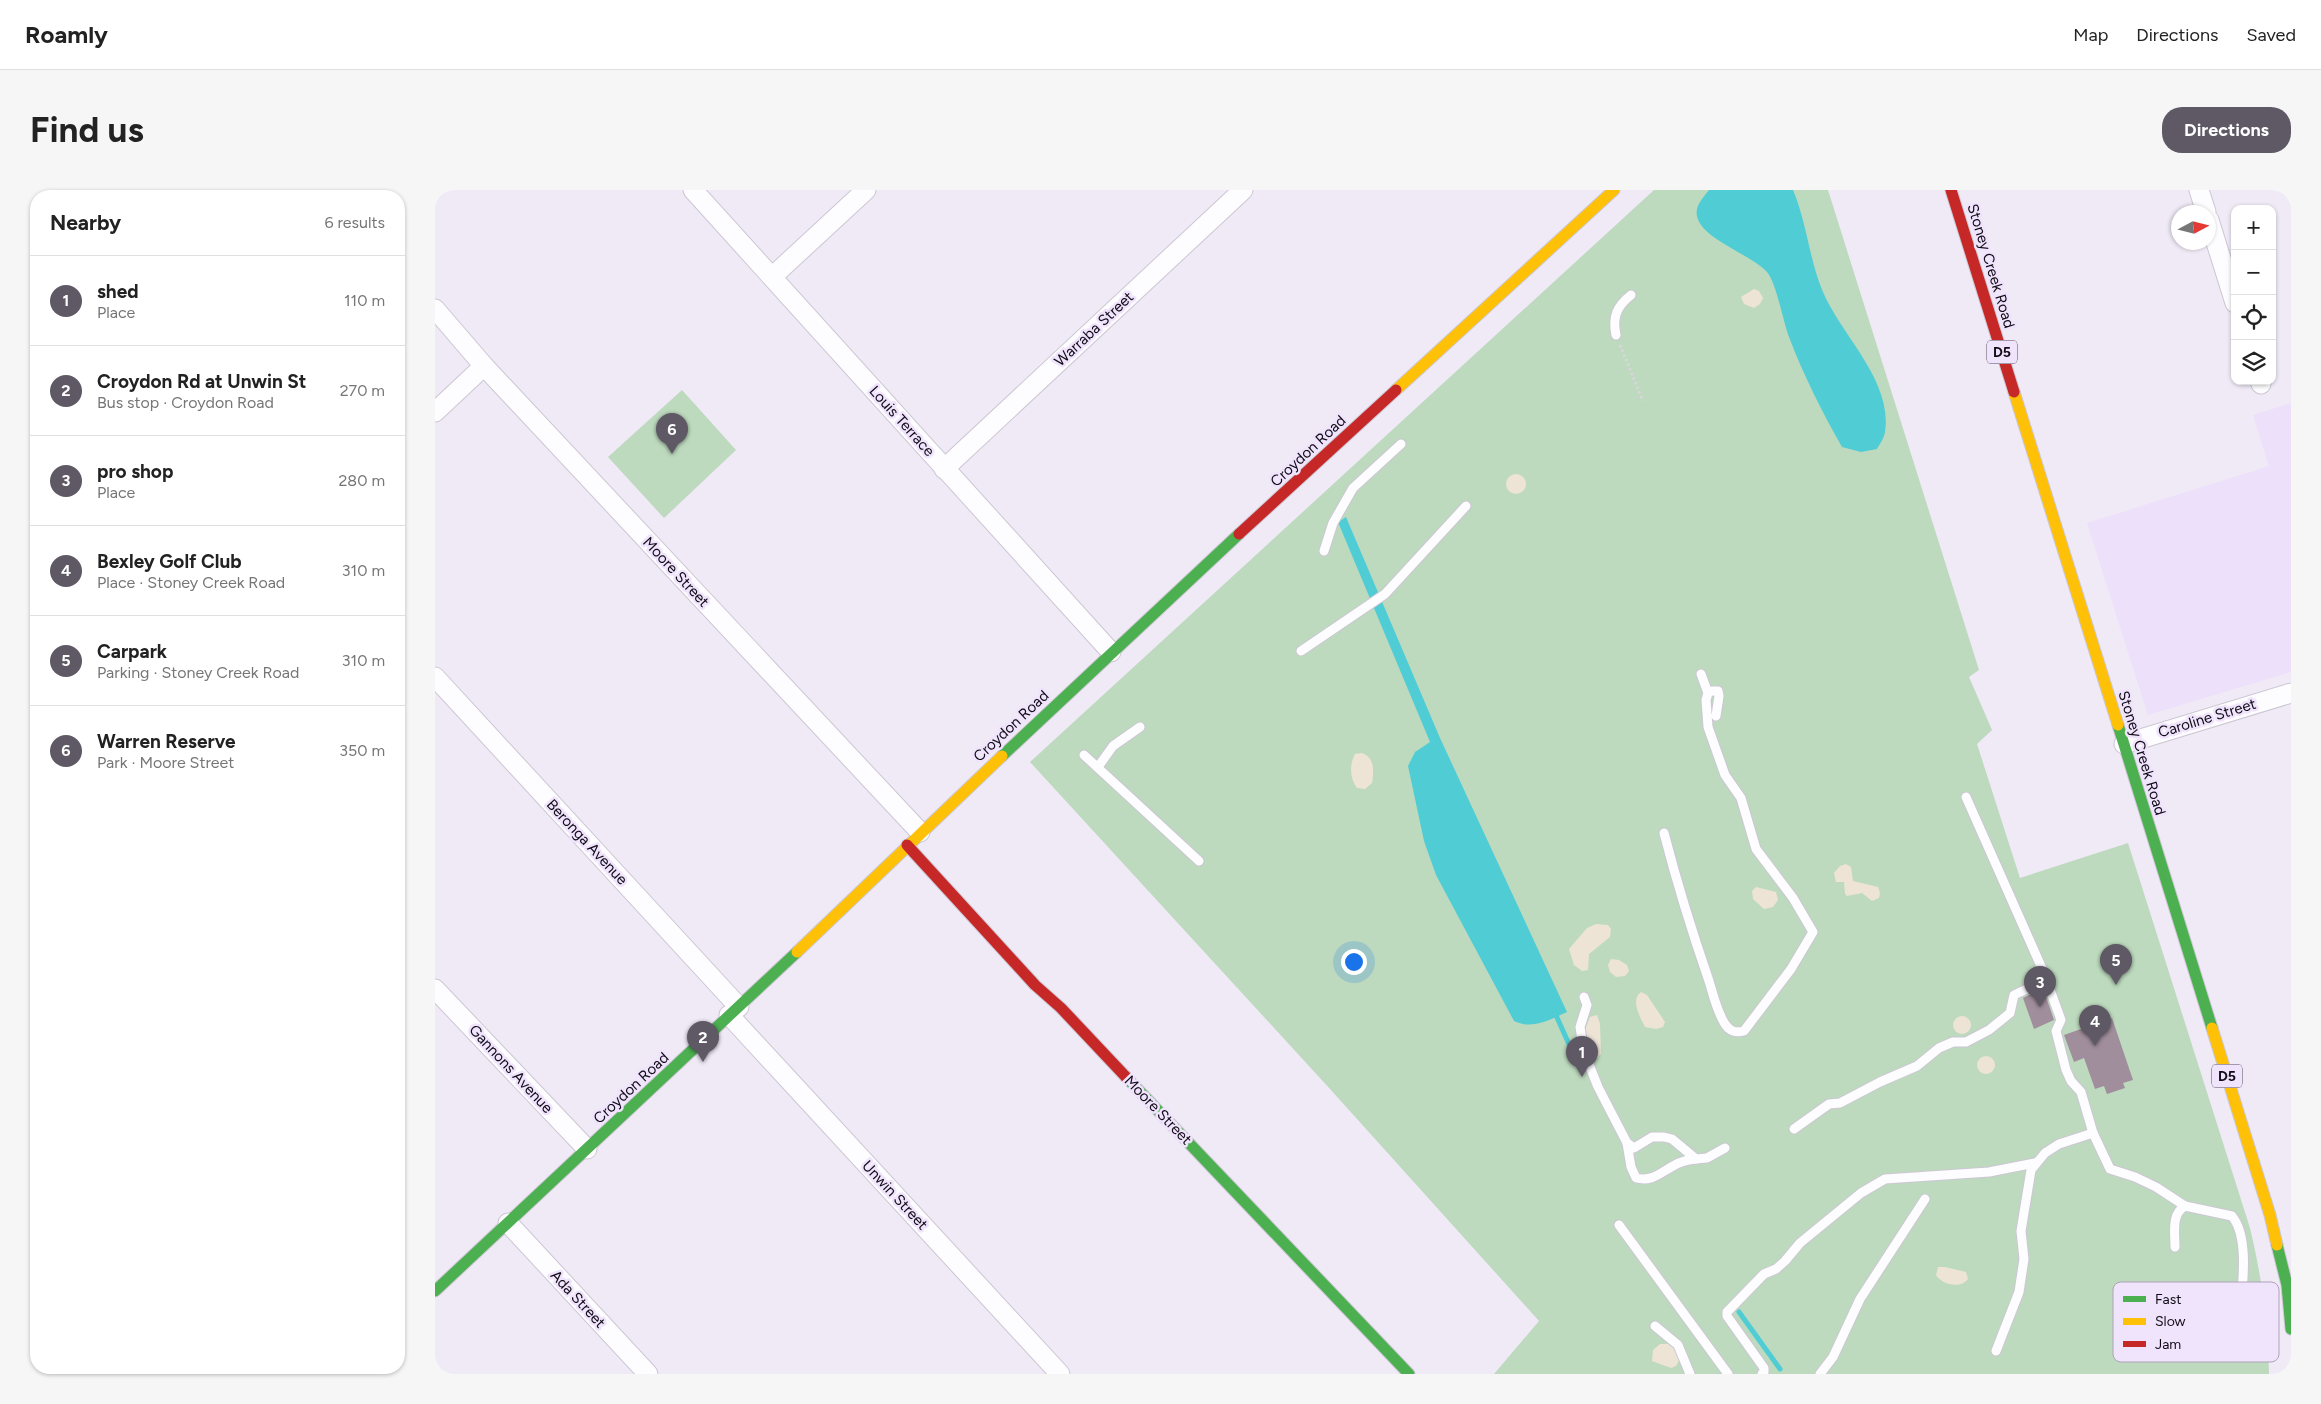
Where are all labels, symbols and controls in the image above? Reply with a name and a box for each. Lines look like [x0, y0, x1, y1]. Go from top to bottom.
text: Roamly [25, 20, 108, 49]
text: Map [2073, 24, 2108, 46]
text: Directions [2136, 24, 2218, 46]
text: Saved [2246, 24, 2296, 46]
button: Directions [2162, 107, 2291, 153]
text: Find us [30, 109, 144, 151]
street label: Stoney Creek Road [1963, 202, 2019, 330]
north arrow [2171, 205, 2216, 250]
map controls [2231, 205, 2276, 385]
button: + [2231, 205, 2276, 250]
text: Nearby [50, 210, 121, 235]
text: 6 results [324, 213, 385, 232]
button: − [2231, 250, 2276, 295]
text: shed [97, 280, 139, 303]
street label: Warraba Street [1051, 288, 1137, 370]
text: 1 [63, 291, 69, 310]
text: 110 m [344, 291, 385, 310]
button: locate [2231, 295, 2276, 340]
text: Place [97, 303, 135, 322]
road number: D5 [1987, 340, 2017, 363]
button: layers [2231, 340, 2276, 385]
text: Croydon Rd at Unwin St [97, 370, 307, 393]
text: 2 [61, 381, 71, 400]
text: 270 m [340, 381, 385, 400]
street label: Louis Terrace [866, 382, 938, 460]
text: Bus stop · Croydon Road [97, 393, 274, 412]
street label: Croydon Road [1267, 412, 1349, 490]
pin: 6 [656, 413, 688, 454]
text: pro shop [97, 460, 173, 483]
text: 3 [62, 471, 70, 490]
text: 280 m [338, 471, 385, 490]
text: Place [97, 483, 135, 502]
street label: Moore Street [639, 533, 713, 611]
text: Bexley Golf Club [97, 550, 242, 573]
text: 4 [61, 561, 71, 580]
text: 310 m [342, 561, 385, 580]
text: Place · Stoney Creek Road [97, 573, 285, 592]
text: Carpark [97, 640, 167, 663]
text: 5 [61, 651, 71, 670]
text: 310 m [342, 651, 385, 670]
text: Parking · Stoney Creek Road [97, 663, 299, 682]
street label: Croydon Road [970, 687, 1052, 765]
street label: Stoney Creek Road [2114, 689, 2170, 817]
street label: Caroline Street [2156, 694, 2258, 741]
text: Warren Reserve [97, 730, 235, 753]
text: 6 [61, 741, 71, 760]
text: 350 m [339, 741, 385, 760]
text: Park · Moore Street [97, 753, 234, 772]
street label: Beronga Avenue [543, 795, 631, 889]
pin: 5 [2100, 944, 2132, 985]
your location [1341, 949, 1367, 975]
pin: 3 [2024, 966, 2056, 1007]
pin: 4 [2079, 1005, 2111, 1046]
street label: Gannons Avenue [465, 1021, 557, 1117]
pin: 2 [687, 1021, 719, 1062]
pin: 1 [1566, 1036, 1598, 1077]
street label: Croydon Road [590, 1049, 672, 1127]
road number: D5 [2212, 1064, 2242, 1088]
street label: Moore Street [1121, 1072, 1196, 1149]
street label: Unwin Street [858, 1157, 932, 1234]
street label: Ada Street [547, 1266, 609, 1332]
legend [2113, 1282, 2279, 1362]
text: Fast [2155, 1291, 2181, 1308]
text: Slow [2155, 1313, 2186, 1330]
text: Jam [2155, 1336, 2181, 1353]

